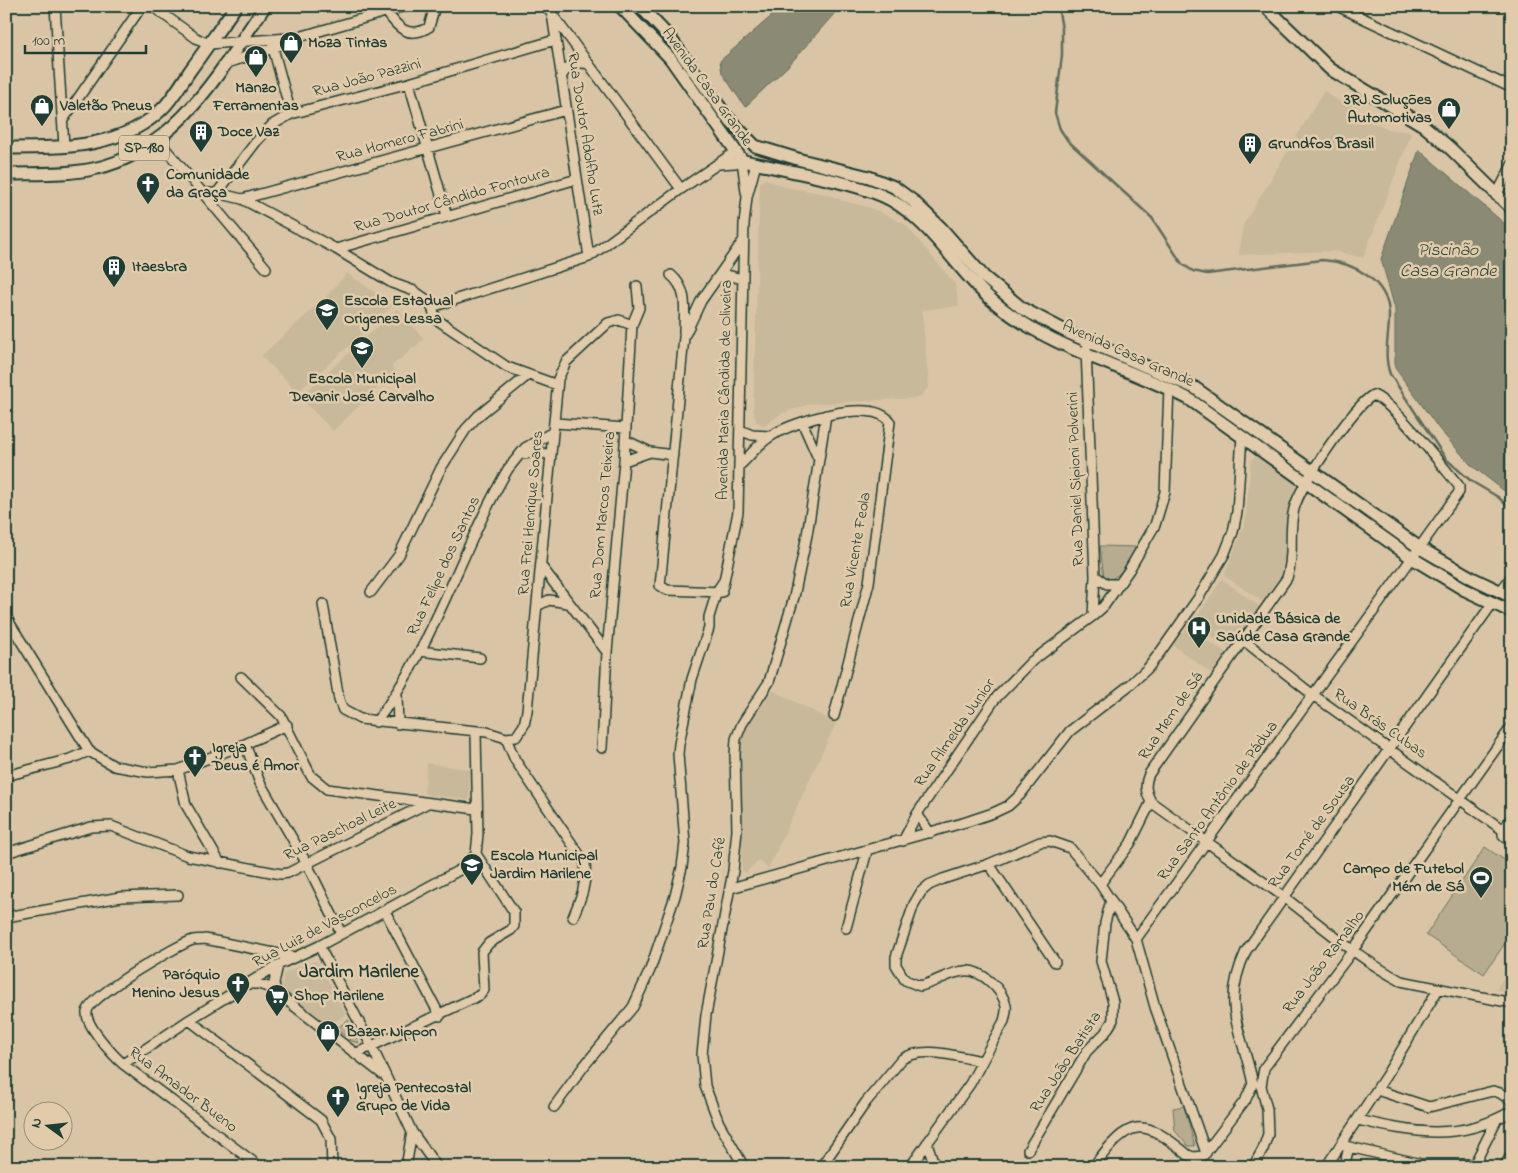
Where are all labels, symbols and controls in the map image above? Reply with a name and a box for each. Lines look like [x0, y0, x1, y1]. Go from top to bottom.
scale bar [25, 22, 146, 54]
street label: Avenida Casa Grande [656, 23, 759, 152]
text: 100 m [32, 30, 65, 52]
shop icon: Moza Tintas [278, 30, 304, 64]
place label: Moza Tintas [308, 31, 387, 55]
shop icon: Manzo Ferramentas [243, 44, 269, 78]
street label: Rua Doutor Adolfho Lutz [560, 51, 610, 217]
street label: Rua João Pazzini [310, 52, 424, 104]
place label: Manzo Ferramentas [212, 76, 299, 118]
place label: 3RJ Soluções Automotivas [1343, 88, 1432, 130]
shop icon: Valetão Pneus [29, 93, 55, 127]
place label: Valetão Pneus [59, 94, 152, 118]
shop icon: 3RJ Soluções Automotivas [1436, 96, 1462, 130]
street label: Rua Homero Fabrini [334, 112, 467, 170]
building icon: Doce Vaz [188, 119, 214, 153]
place label: Doce Vaz [217, 120, 280, 144]
building icon: Grundfos Brasil [1237, 131, 1263, 165]
place label: Grundfos Brasil [1268, 132, 1374, 156]
road number: SP-180 [119, 136, 169, 160]
street label: Rua Doutor Cândido Fontoura [351, 161, 553, 239]
place label: Comunidade da Graça [166, 163, 250, 205]
church icon: Comunidade da Graça [135, 171, 161, 205]
water label: Piscinão Casa Grande [1400, 238, 1497, 285]
building icon: Itaesbra [101, 254, 127, 288]
place label: Itaesbra [132, 255, 187, 279]
street label: Avenida Maria Cândida de Oliveira [711, 280, 739, 500]
place label: Escola Estadual Origenes Lessa [344, 289, 454, 332]
school or university icon: Escola Estadual Origenes Lessa [314, 297, 340, 331]
street label: Avenida Casa Grande [1058, 314, 1198, 394]
school or university icon: Escola Municipal Devanir José Carvalho [349, 335, 375, 369]
place label: Escola Municipal Devanir José Carvalho [289, 367, 434, 409]
street label: Rua Daniel Sipioni Polverini [1061, 391, 1091, 567]
street label: Rua Frei Henrique Soares [512, 430, 550, 596]
street label: Rua Dom Marcos Teixeira [584, 430, 622, 600]
street label: Rua Vicente Feola [834, 490, 878, 610]
street label: Rua Felipe dos Santos [401, 492, 487, 640]
place label: Unidade Básica de Saúde Casa Grande [1216, 607, 1351, 649]
hospital icon: Unidade Básica de Saúde Casa Grande [1186, 615, 1212, 649]
street label: Rua Mem de Sá [1132, 667, 1210, 765]
street label: Rua Almeida Junior [908, 674, 1002, 792]
street label: Rua Brás Cubas [1328, 683, 1432, 765]
street label: Rua Santo Antônio de Pádua [1152, 716, 1284, 886]
place label: Igreja Deus é Amor [211, 736, 300, 778]
church icon: Igreja Deus é Amor [182, 744, 208, 778]
street label: Rua Tomé de Sousa [1262, 770, 1362, 894]
street label: Rua Paschoal Leite [280, 792, 401, 868]
street label: Rua Pau do Café [691, 834, 733, 951]
place label: Escola Municipal Jardim Marilene [490, 844, 598, 886]
school or university icon: Escola Municipal Jardim Marilene [459, 852, 485, 886]
place label: Campo de Futebol Mém de Sá [1343, 857, 1465, 899]
sports icon: Campo de Futebol Mém de Sá [1468, 865, 1494, 899]
street label: Rua Luiz de Vasconcelos [249, 878, 401, 974]
street label: Rua João Ramalho [1277, 905, 1371, 1019]
district label: Jardim Marilene [299, 959, 419, 986]
place label: Paróquio Menino Jesus [132, 963, 220, 1005]
church icon: Paróquio Menino Jesus [225, 971, 251, 1005]
supermarket icon: Shop Marilene [264, 983, 290, 1017]
place label: Shop Marilene [294, 984, 385, 1008]
street label: Rua João Batista [1024, 1006, 1108, 1118]
shop icon: Bazar Nippon [315, 1019, 341, 1053]
place label: Bazar Nippon [345, 1020, 437, 1044]
street label: Rua Amador Bueno [123, 1041, 243, 1139]
place label: Igreja Pentecostal Grupo de Vida [356, 1076, 471, 1118]
church icon: Igreja Pentecostal Grupo de Vida [325, 1084, 351, 1118]
north arrow [22, 1100, 72, 1150]
text: N [26, 1116, 48, 1130]

